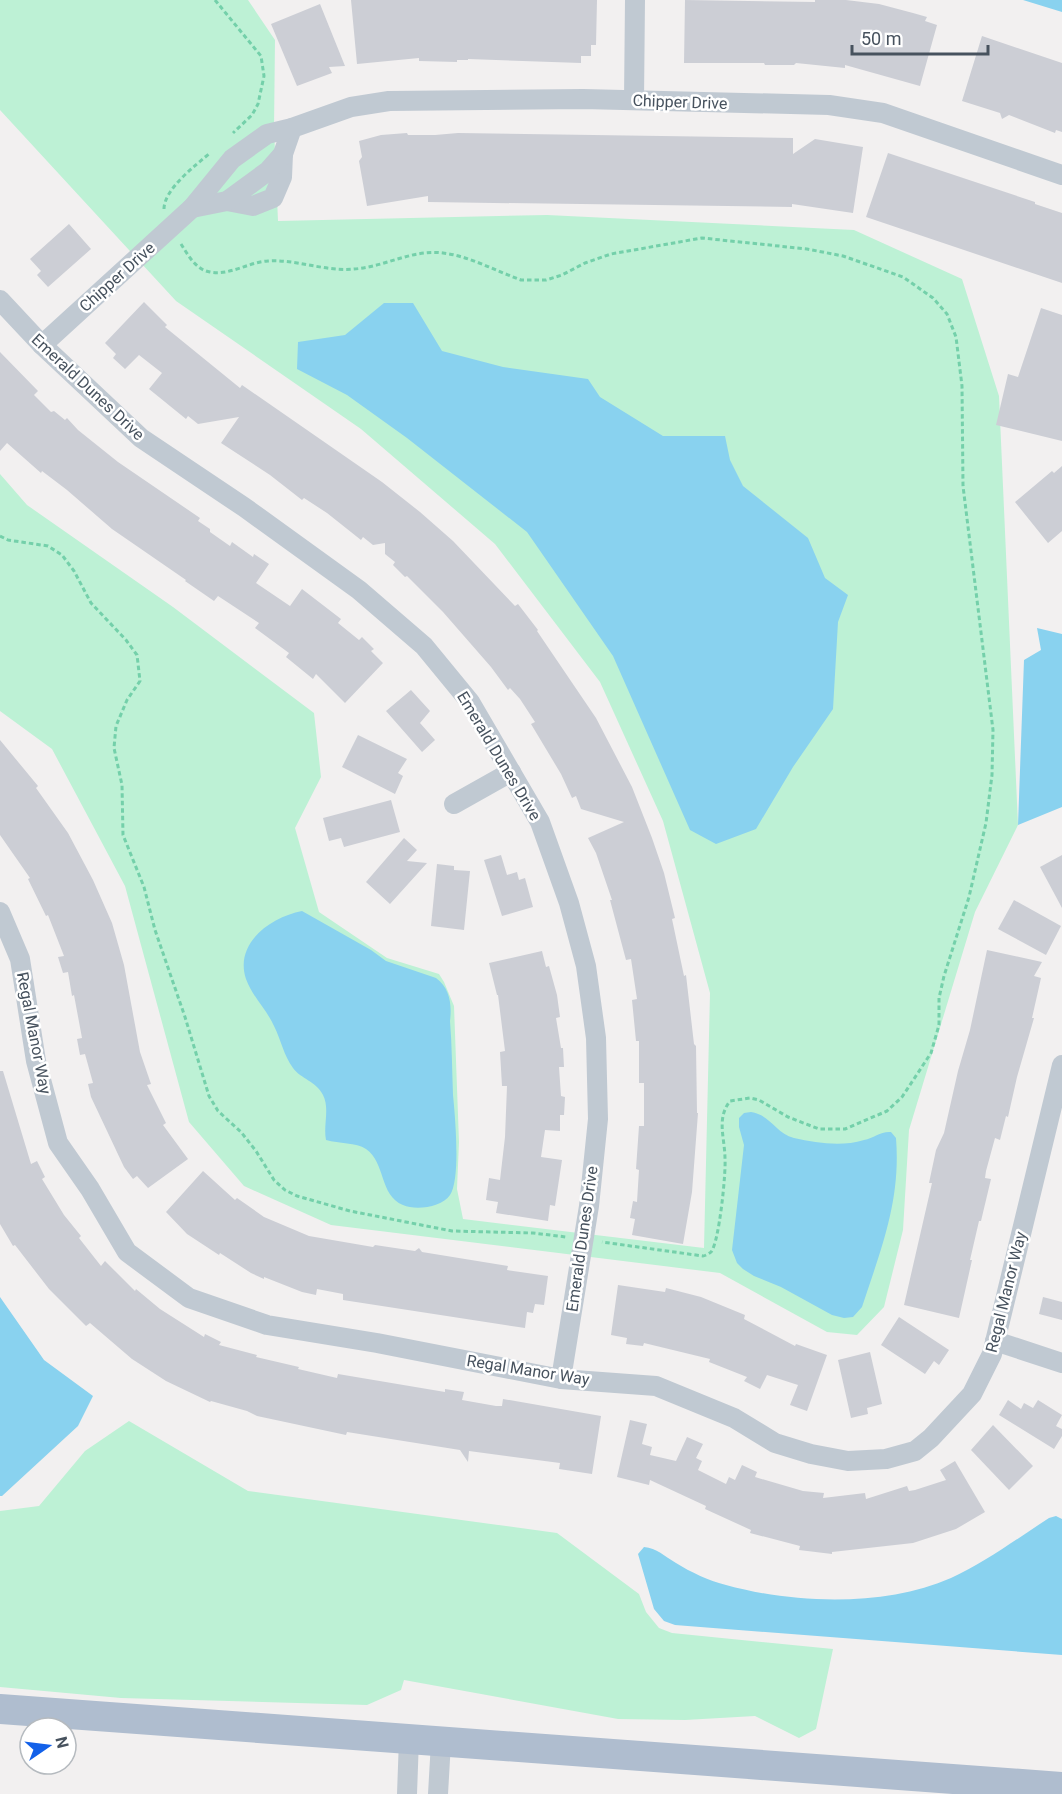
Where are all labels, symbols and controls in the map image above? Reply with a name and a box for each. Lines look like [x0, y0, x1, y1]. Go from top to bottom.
scale bar [852, 18, 988, 56]
text: 50 m [861, 28, 901, 49]
street label: Chipper Drive [632, 91, 728, 113]
street label: Chipper Drive [75, 238, 159, 316]
street label: Emerald Dunes Drive [28, 330, 148, 444]
street label: Emerald Dunes Drive [453, 688, 545, 824]
street label: Regal Manor Way [13, 970, 55, 1096]
street label: Emerald Dunes Drive [562, 1165, 602, 1313]
street label: Regal Manor Way [982, 1229, 1030, 1354]
street label: Regal Manor Way [465, 1351, 591, 1389]
north arrow [18, 1716, 78, 1776]
text: N [51, 1735, 73, 1750]

